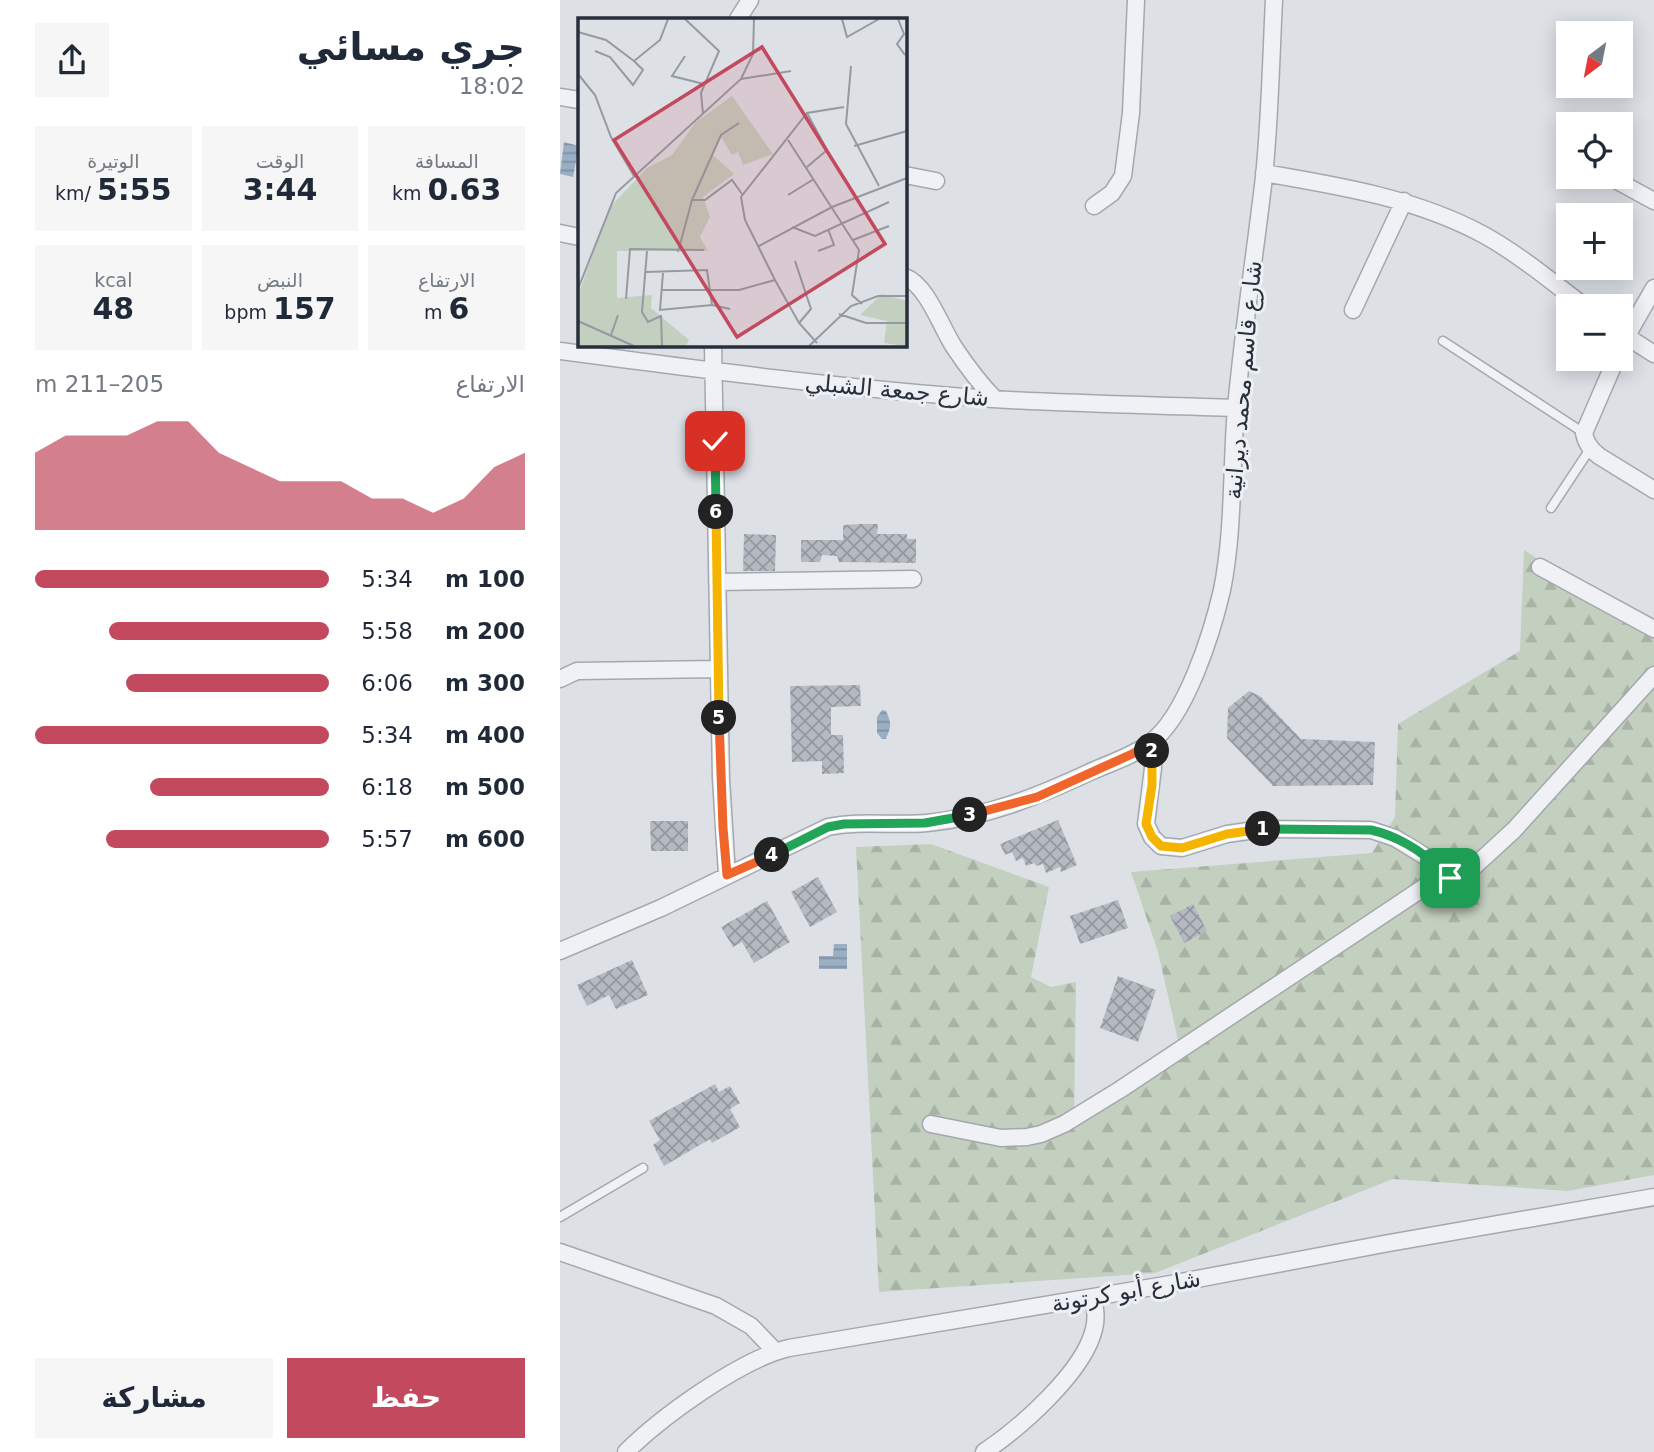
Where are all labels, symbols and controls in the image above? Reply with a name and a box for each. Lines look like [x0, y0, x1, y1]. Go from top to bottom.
inset map [578, 18, 906, 346]
north arrow [1556, 21, 1633, 98]
map controls [1556, 21, 1633, 371]
button: share [35, 23, 109, 97]
text: جري مسائي [297, 25, 525, 69]
text: 18:02 [459, 73, 525, 99]
button: locate [1556, 112, 1633, 189]
text: الوتيرة [87, 150, 140, 172]
text: الوقت [256, 150, 304, 172]
text: المسافة [415, 150, 479, 172]
text: 5:55 [97, 172, 172, 207]
text: 3:44 [243, 172, 317, 207]
text: 0.63 [427, 172, 501, 207]
text: /km [55, 182, 97, 204]
text: km [392, 182, 427, 204]
button: + [1556, 203, 1633, 280]
street label: شارع قاسم محمد ديرانية [1220, 260, 1267, 501]
text: kcal [94, 269, 133, 291]
text: النبض [257, 269, 303, 291]
text: الارتفاع [418, 269, 475, 291]
text: 48 [92, 291, 134, 326]
text: 157 [273, 291, 336, 326]
text: 6 [449, 291, 469, 326]
button: − [1556, 294, 1633, 371]
text: bpm [224, 301, 273, 323]
text: m [424, 301, 449, 323]
street label: شارع جمعة الشبلي [804, 369, 990, 412]
text: 205–211 m [35, 371, 164, 397]
text: الارتفاع [456, 371, 525, 397]
pin [685, 411, 745, 471]
icon: check [696, 422, 734, 460]
pin: 6 [698, 494, 734, 530]
text: 6 [709, 500, 722, 522]
text: 5:34 [361, 566, 413, 592]
text: 100 m [445, 566, 525, 592]
text: 5:58 [361, 618, 413, 644]
text: 200 m [445, 618, 525, 644]
text: 6:06 [361, 670, 413, 696]
text: 300 m [445, 670, 525, 696]
pin: 5 [702, 700, 736, 736]
text: 5 [712, 706, 725, 728]
text: 5:34 [361, 722, 413, 748]
text: 400 m [445, 722, 525, 748]
pin: 2 [1134, 734, 1170, 768]
text: 2 [1145, 739, 1158, 761]
text: 6:18 [361, 774, 413, 800]
text: 500 m [445, 774, 525, 800]
pin: 3 [952, 798, 988, 832]
text: 3 [963, 803, 976, 825]
pin: 1 [1246, 812, 1280, 846]
text: 1 [1256, 817, 1269, 839]
text: 5:57 [361, 826, 413, 852]
text: 600 m [445, 826, 525, 852]
pin: 4 [754, 838, 790, 872]
text: 4 [765, 843, 778, 865]
pin [1420, 848, 1480, 908]
icon: arrive [1431, 859, 1469, 897]
street label: شارع أبو كرتونة [1049, 1263, 1203, 1318]
button: مشاركة [35, 1358, 273, 1438]
button: حفظ [287, 1358, 525, 1438]

